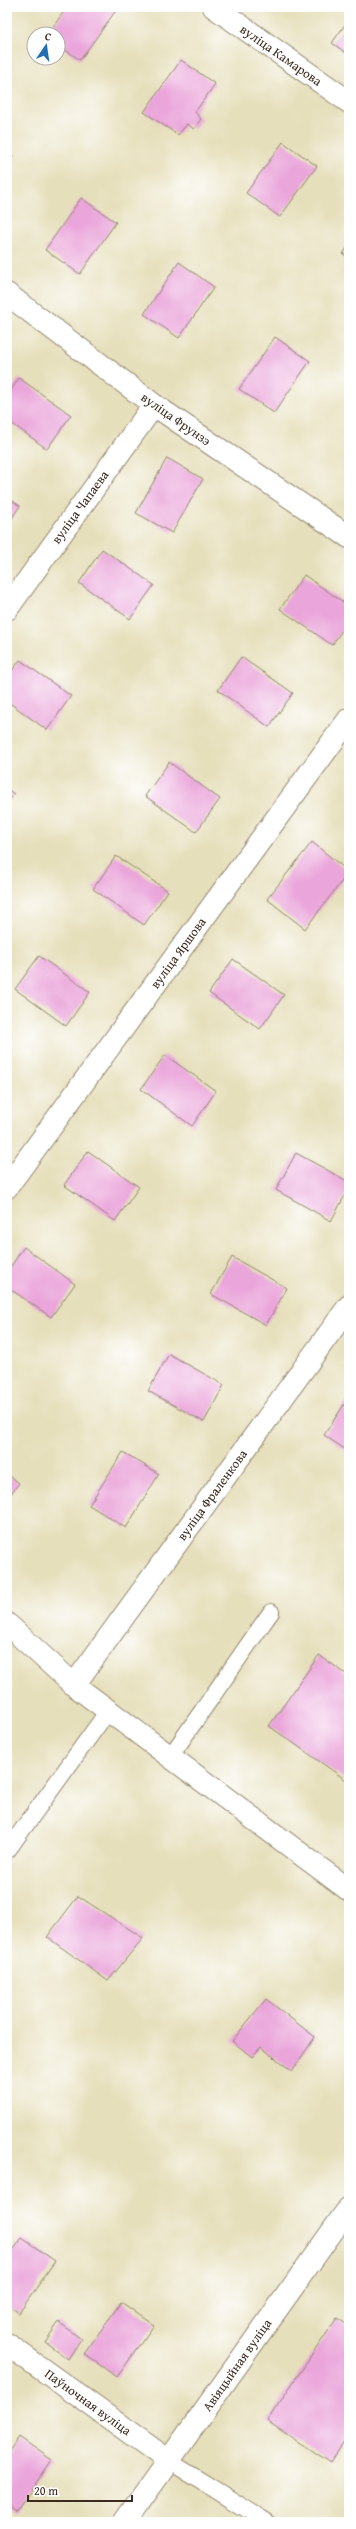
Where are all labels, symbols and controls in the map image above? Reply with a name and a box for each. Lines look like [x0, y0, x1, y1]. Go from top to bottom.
street label: вуліца Камарова [236, 20, 326, 91]
north arrow [26, 26, 66, 66]
text: С [43, 28, 53, 45]
street label: вуліца Фрунзэ [137, 388, 215, 450]
street label: вуліца Чапаева [47, 466, 114, 548]
street label: вуліца Яршова [146, 913, 211, 993]
street label: вуліца Фраленкова [172, 1445, 252, 1545]
street label: Авіяцыйная вуліца [198, 2314, 277, 2415]
street label: Паўночная вуліца [41, 2364, 136, 2440]
scale bar [28, 2477, 132, 2503]
text: 20 m [34, 2482, 58, 2499]

